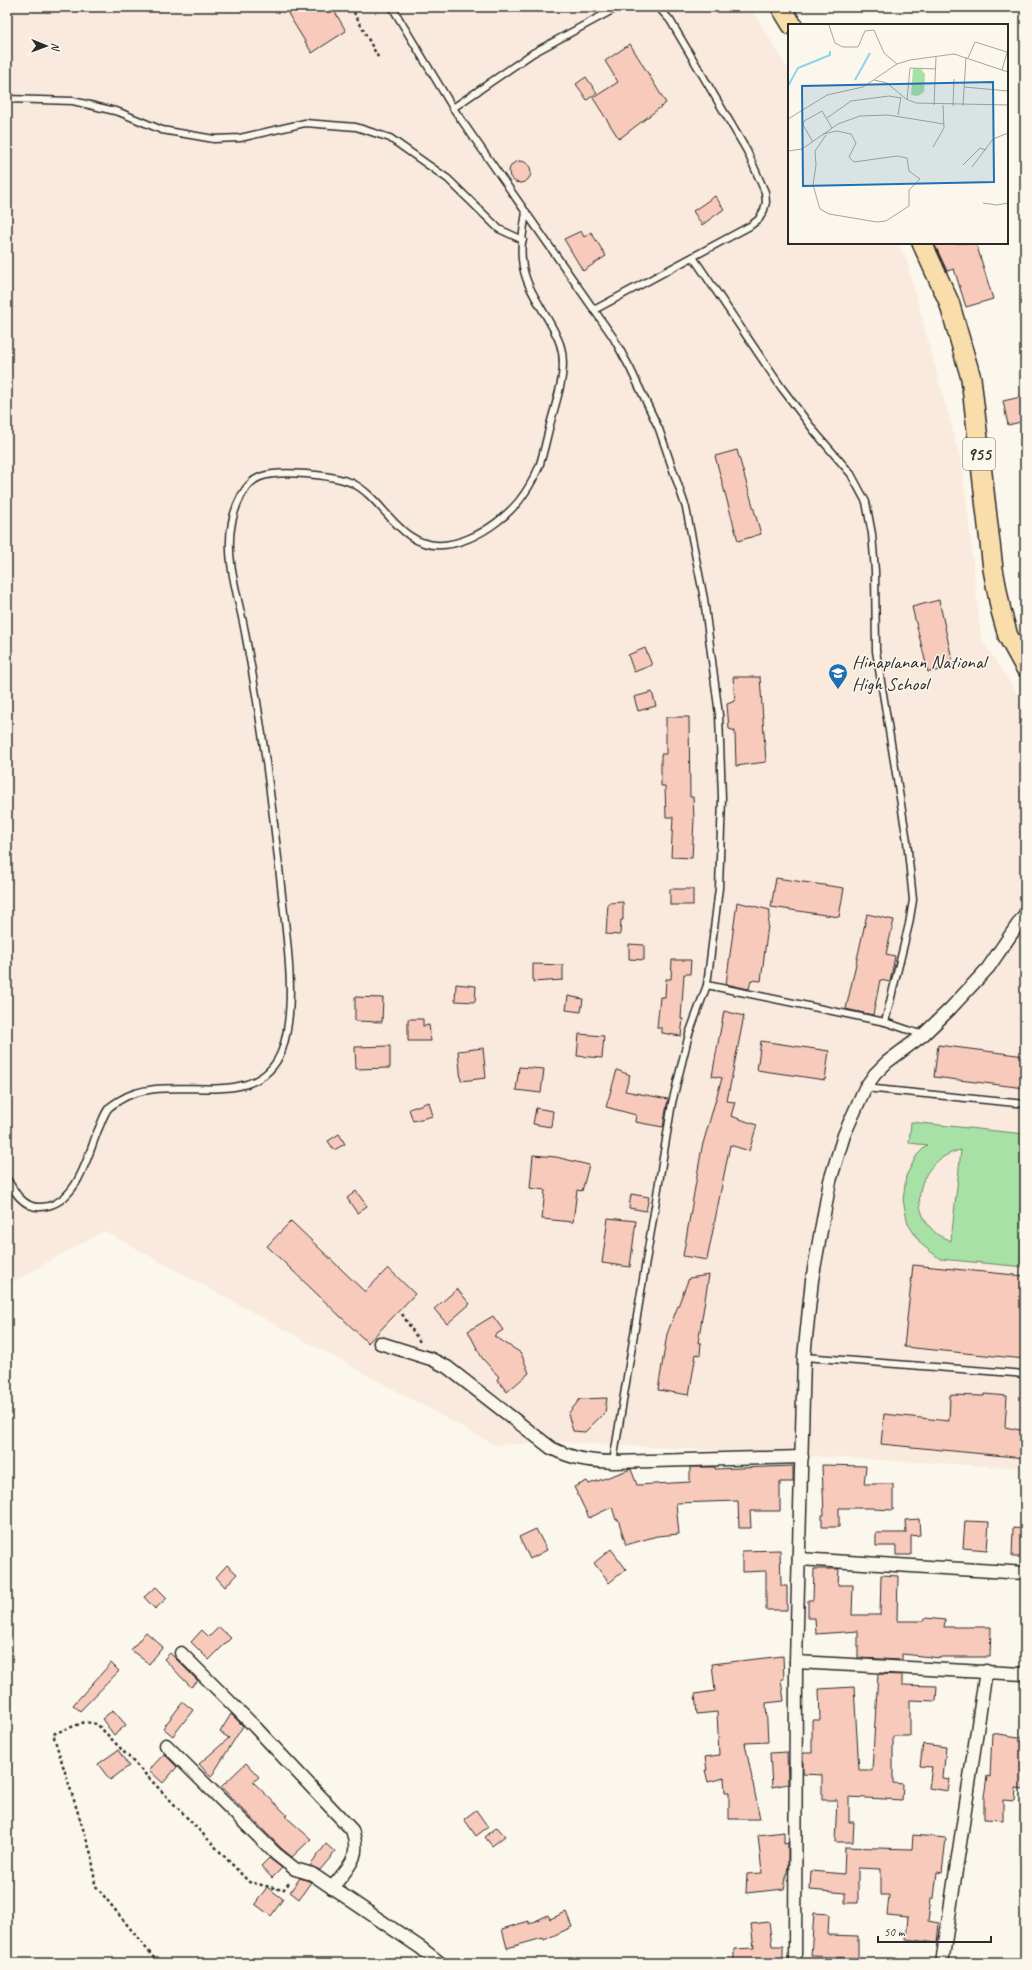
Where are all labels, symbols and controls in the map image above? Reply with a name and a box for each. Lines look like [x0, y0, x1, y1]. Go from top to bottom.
inset map [788, 24, 1008, 244]
north arrow [26, 26, 66, 66]
text: N [49, 43, 63, 52]
road number: 955 [963, 438, 995, 470]
place label: Hinaplanan National High School [852, 650, 990, 696]
school or university icon: Hinaplanan National High School [827, 662, 849, 690]
scale bar [878, 1918, 991, 1944]
text: 50 m [884, 1924, 906, 1940]

